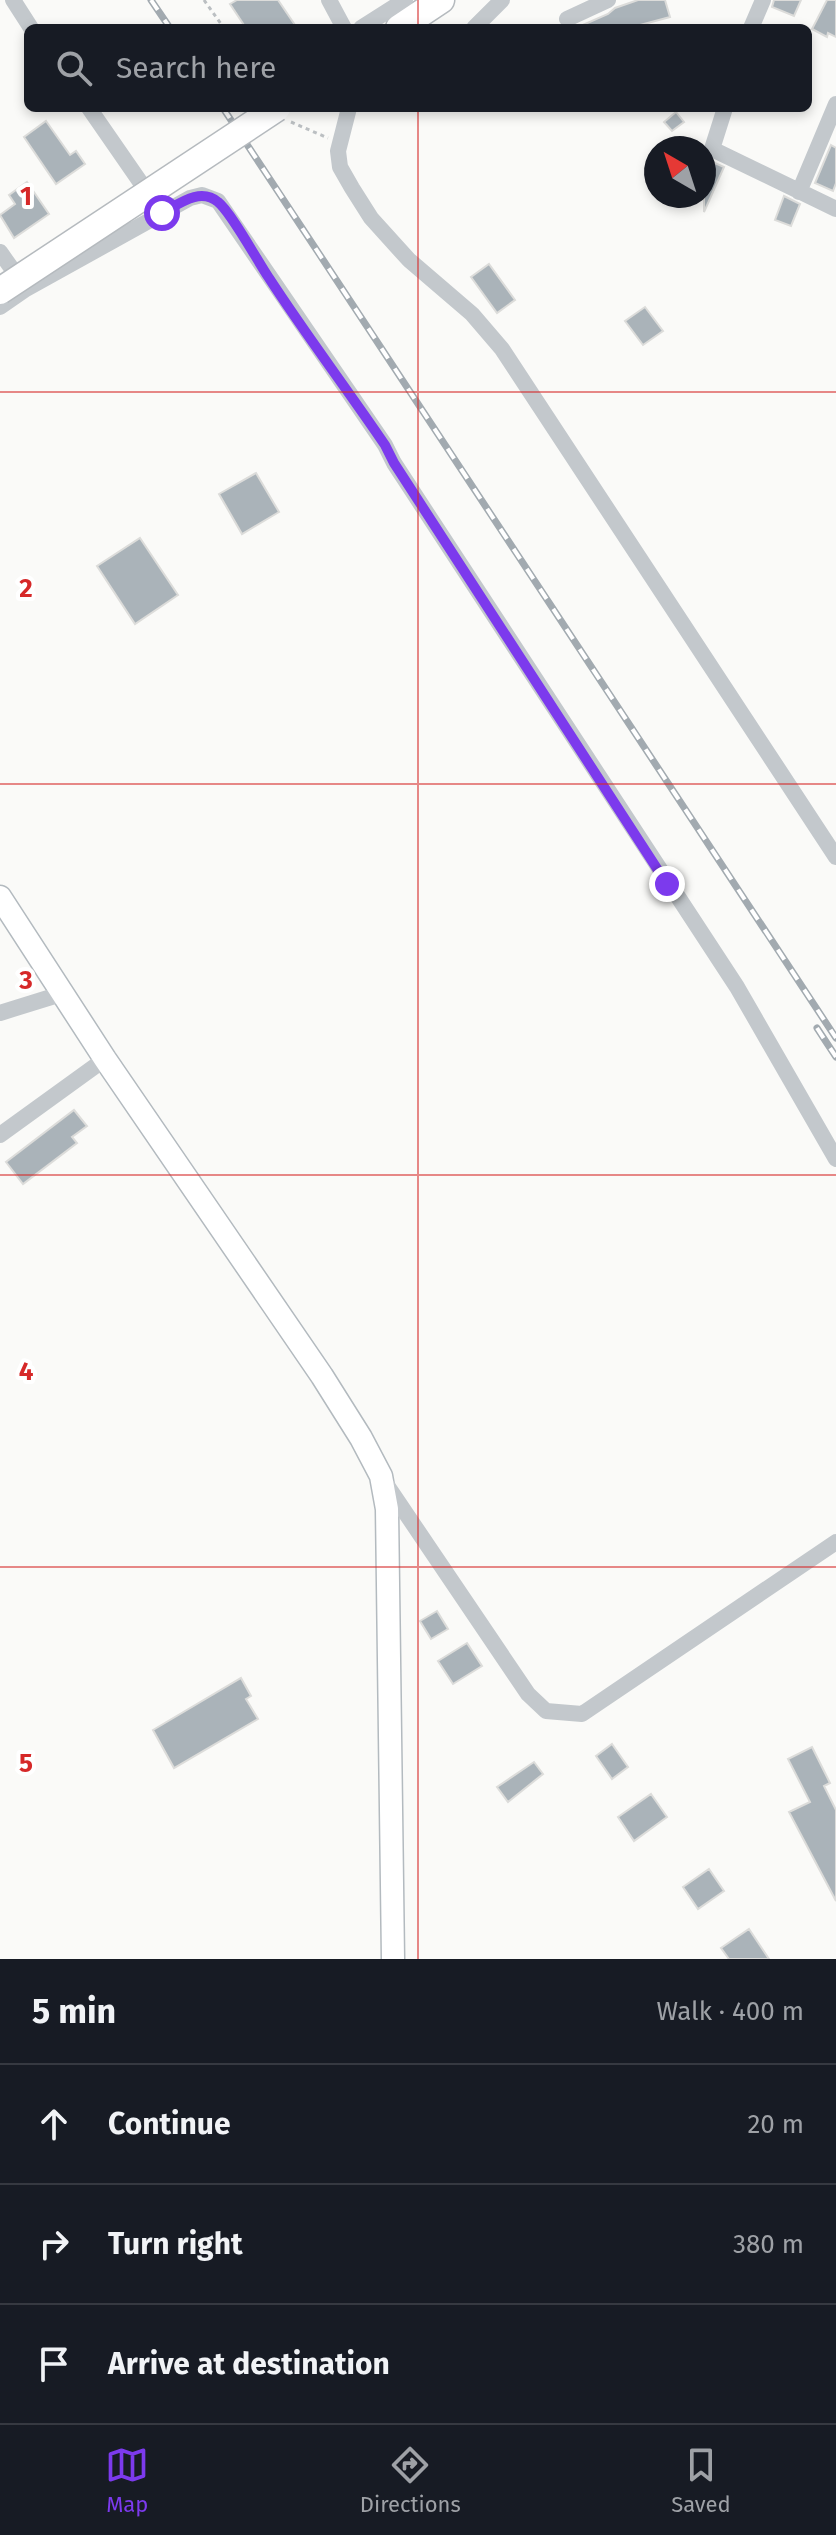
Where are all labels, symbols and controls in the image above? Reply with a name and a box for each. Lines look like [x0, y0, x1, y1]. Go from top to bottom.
search box [24, 24, 812, 112]
icon: search [52, 46, 96, 90]
text: Search here [116, 50, 276, 86]
north arrow [644, 136, 716, 208]
text: 1 [20, 181, 32, 212]
route start [144, 195, 180, 231]
text: 2 [19, 573, 33, 604]
route end [649, 866, 685, 902]
text: 3 [18, 965, 33, 996]
text: 4 [19, 1356, 34, 1387]
text: 5 [19, 1748, 33, 1779]
text: 5 min [32, 1991, 116, 2032]
text: Walk · 400 m [656, 1996, 804, 2027]
icon: ahead [32, 2102, 76, 2146]
text: Continue [108, 2106, 231, 2142]
text: 20 m [747, 2109, 804, 2140]
icon: right [32, 2222, 76, 2266]
text: Turn right [108, 2226, 243, 2262]
text: 380 m [733, 2229, 804, 2260]
icon: arrive [32, 2342, 76, 2386]
text: Arrive at destination [108, 2346, 390, 2382]
tab: Map [105, 2443, 149, 2518]
tab: Directions [360, 2443, 461, 2518]
tab: Saved [671, 2443, 731, 2518]

